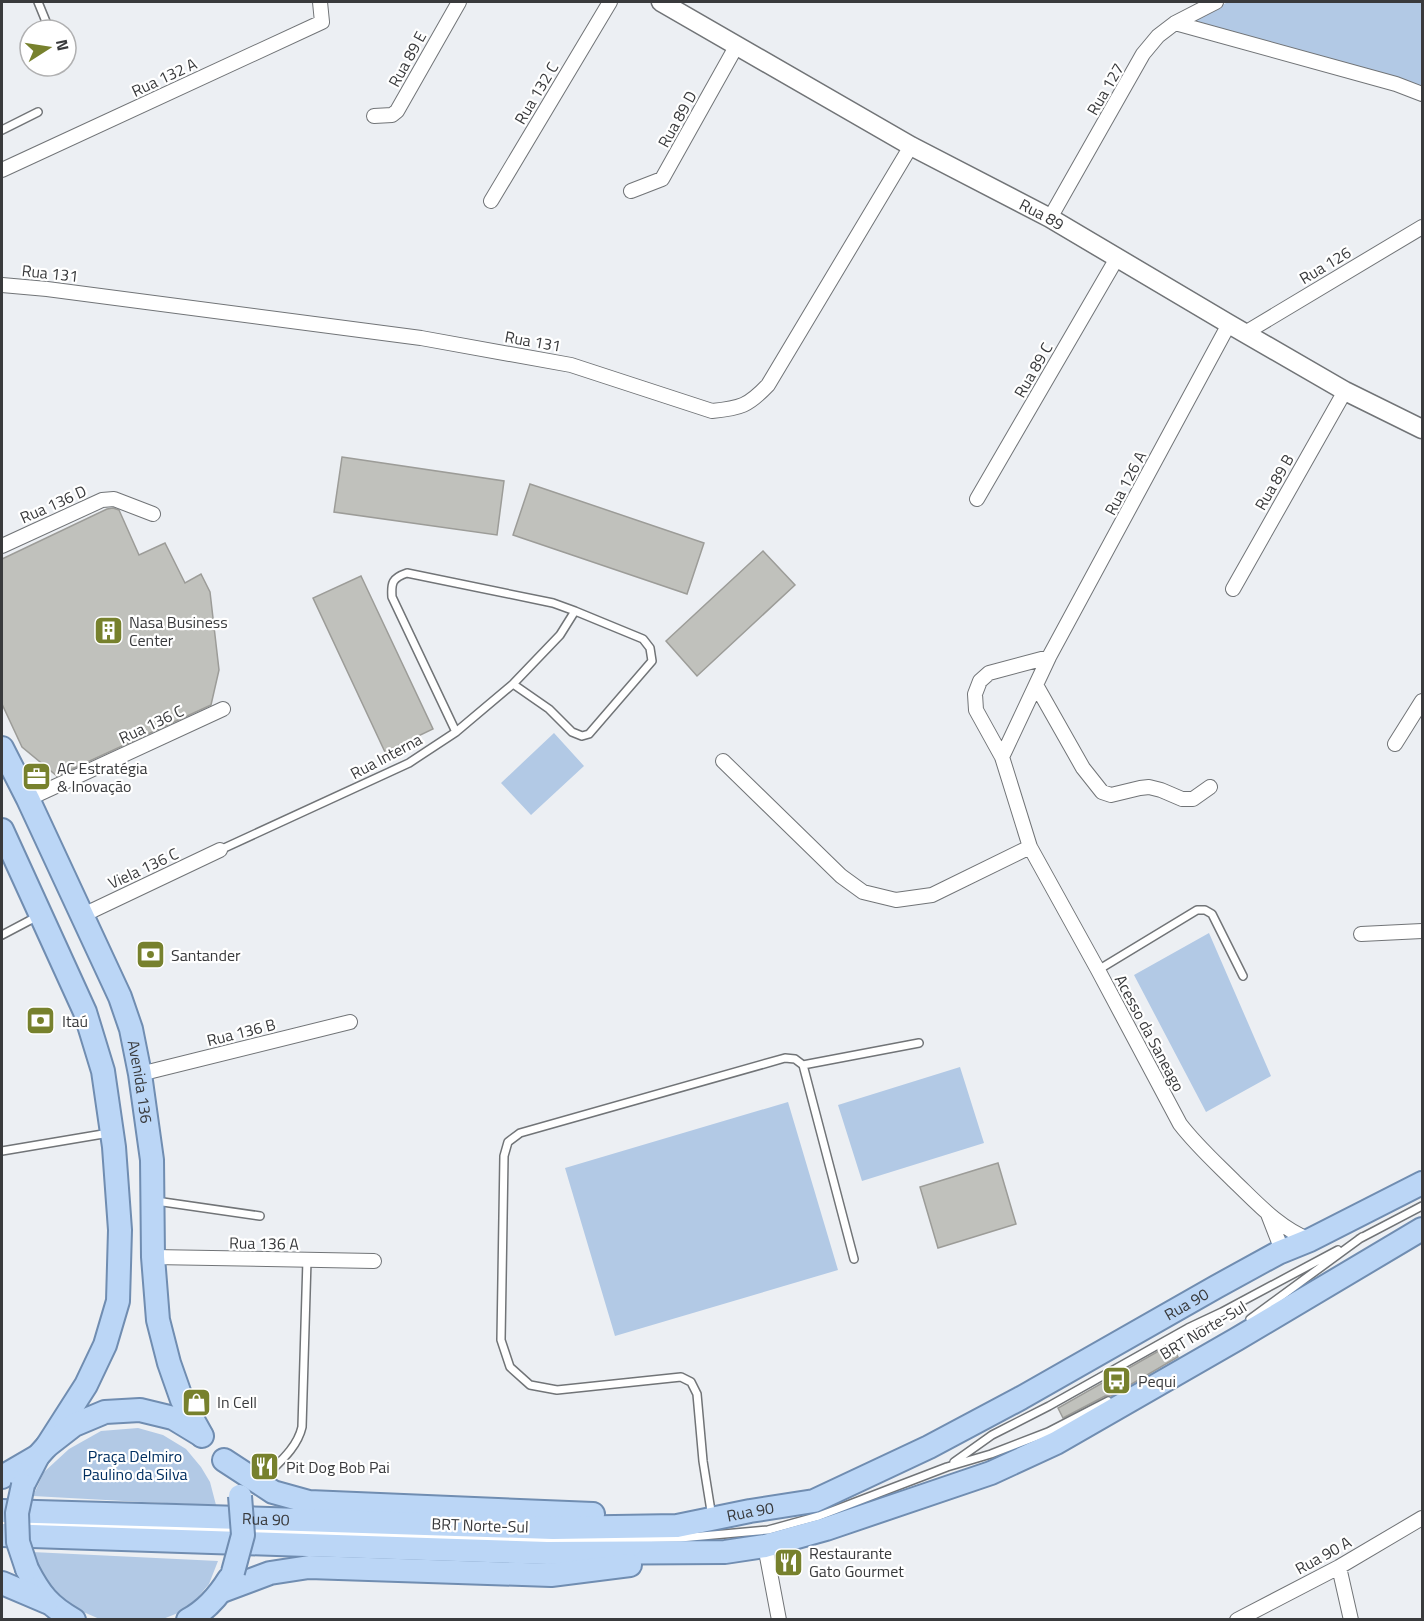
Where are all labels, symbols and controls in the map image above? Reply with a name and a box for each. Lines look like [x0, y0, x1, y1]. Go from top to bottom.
north arrow [18, 18, 78, 78]
street label: Rua 89 E [382, 27, 432, 91]
text: N [50, 37, 76, 53]
street label: Rua 132 A [127, 51, 201, 103]
street label: Rua 132 C [508, 57, 564, 129]
street label: Rua 127 [1080, 58, 1130, 120]
street label: Rua 89 D [652, 86, 702, 152]
street label: Rua 89 [1015, 192, 1069, 236]
street label: Rua 126 [1295, 240, 1356, 290]
street label: Rua 131 [21, 258, 79, 288]
street label: Rua 131 [503, 324, 563, 358]
street label: Rua 89 C [1008, 338, 1059, 402]
street label: Rua 126 A [1098, 446, 1152, 519]
street label: Rua 89 B [1248, 449, 1300, 514]
street label: Rua 136 D [16, 479, 90, 529]
place label: Nasa Business Center [129, 610, 228, 652]
building icon: Nasa Business Center [92, 615, 124, 647]
street label: Rua 136 C [115, 698, 188, 749]
street label: Rua Interna [346, 727, 426, 785]
place label: AC Estratégia & Inovação [57, 756, 147, 798]
office icon: AC Estratégia & Inovação [20, 761, 52, 793]
street label: Viela 136 C [104, 841, 182, 895]
bank icon: Santander [134, 939, 166, 971]
place label: Santander [171, 943, 241, 967]
street label: Acesso da Saneago [1109, 970, 1191, 1096]
bank icon: Itaú [25, 1005, 57, 1037]
place label: Itaú [62, 1009, 88, 1033]
street label: Rua 136 B [204, 1012, 278, 1052]
street label: Avenida 136 [122, 1038, 159, 1125]
street label: Rua 136 A [229, 1230, 300, 1256]
street label: Rua 90 [1160, 1282, 1213, 1326]
street label: BRT Norte-Sul [1155, 1295, 1251, 1365]
bus stop icon: Pequi [1101, 1365, 1133, 1397]
place label: Pequi [1138, 1369, 1176, 1393]
shop icon: In Cell [180, 1386, 212, 1418]
place label: In Cell [217, 1390, 257, 1414]
park label: Praça Delmiro Paulino da Silva [82, 1444, 188, 1486]
restaurant icon: Pit Dog Bob Pai [249, 1451, 281, 1483]
place label: Pit Dog Bob Pai [286, 1455, 390, 1479]
street label: Rua 90 [724, 1495, 776, 1528]
street label: Rua 90 [242, 1506, 290, 1532]
street label: BRT Norte-Sul [431, 1511, 529, 1539]
street label: Rua 90 A [1291, 1530, 1356, 1580]
place label: Restaurante Gato Gourmet [809, 1541, 904, 1583]
restaurant icon: Restaurante Gato Gourmet [772, 1546, 804, 1578]

